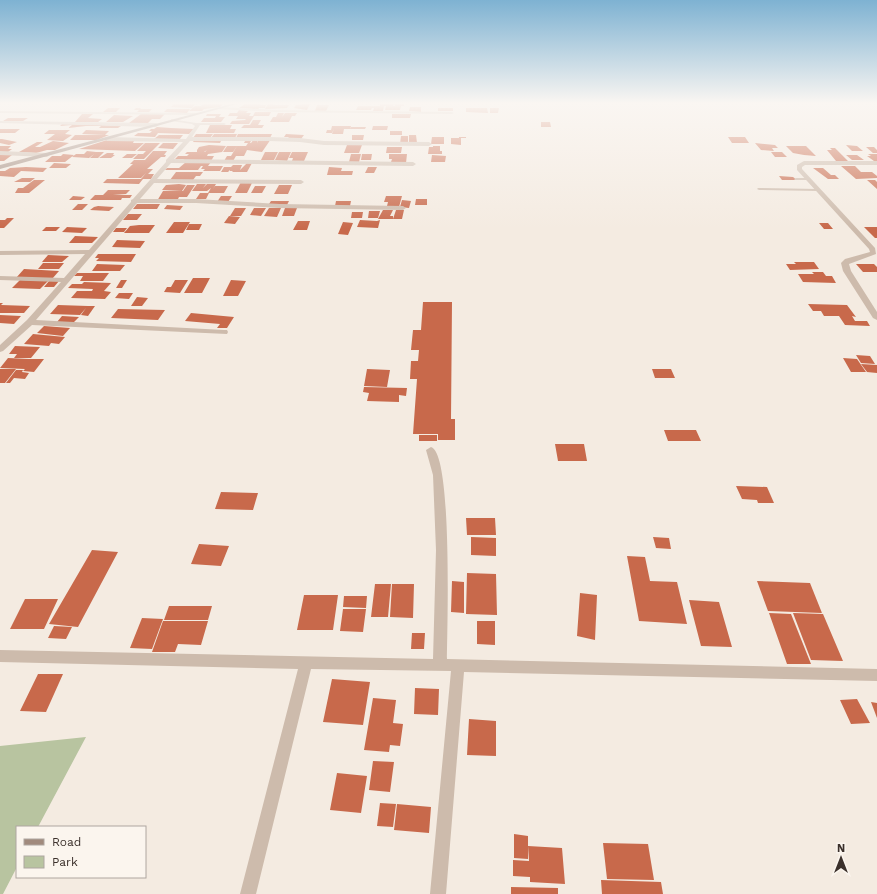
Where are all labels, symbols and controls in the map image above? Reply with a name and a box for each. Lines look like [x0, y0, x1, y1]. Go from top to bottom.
legend [16, 826, 146, 878]
text: Road [52, 835, 81, 849]
north arrow [821, 838, 861, 878]
text: N [837, 842, 845, 855]
text: Park [52, 855, 78, 869]

